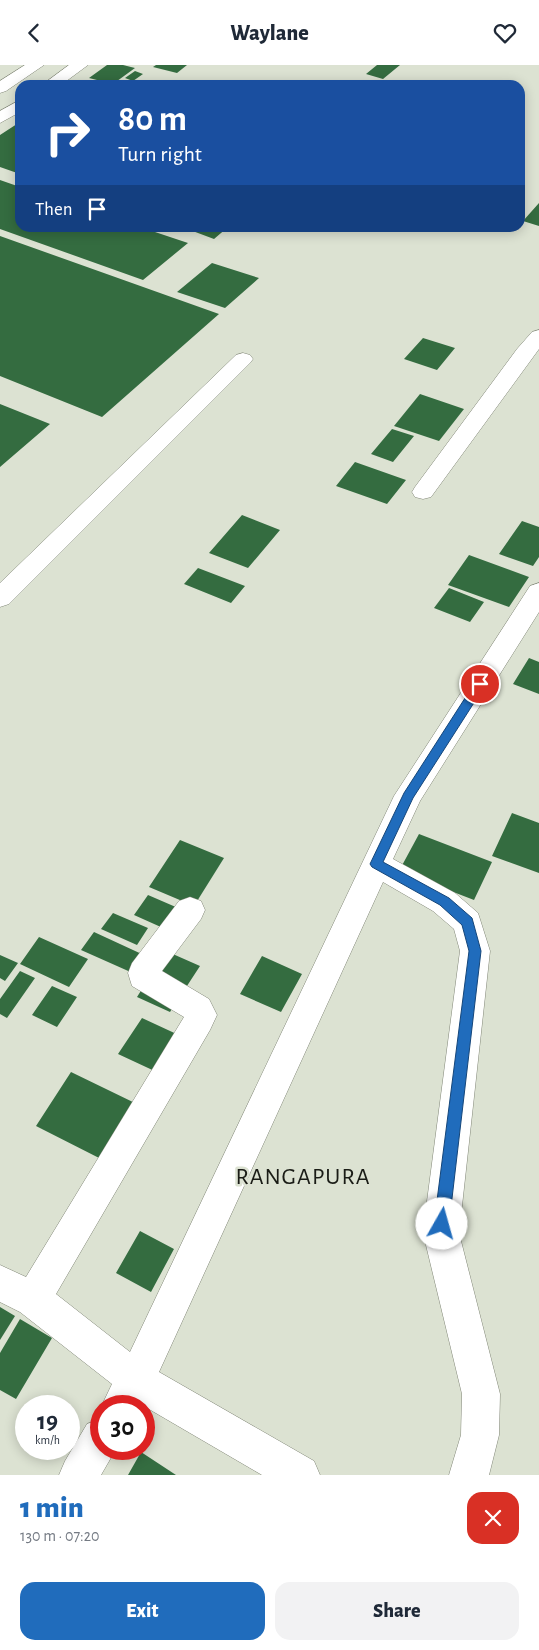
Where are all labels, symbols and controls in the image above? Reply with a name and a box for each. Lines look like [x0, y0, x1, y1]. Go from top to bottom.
icon: back [20, 19, 48, 47]
icon: heart [491, 19, 519, 47]
text: Waylane [230, 22, 309, 44]
icon: right [35, 100, 100, 165]
text: 80 m [118, 102, 187, 137]
text: Turn right [118, 143, 202, 165]
icon: arrive [83, 195, 111, 223]
text: Then [35, 200, 73, 219]
pin [459, 663, 501, 705]
icon: arrive [466, 670, 494, 698]
district label: RANGAPURA [235, 1165, 371, 1189]
position arrow [415, 1197, 467, 1249]
speed limit sign: 30 [90, 1395, 155, 1460]
text: 19 [37, 1409, 58, 1434]
text: km/h [35, 1434, 60, 1446]
button: close [467, 1492, 519, 1544]
text: 1 min [20, 1493, 84, 1523]
text: 130 m · 07:20 [20, 1528, 99, 1544]
button: Exit [20, 1582, 265, 1640]
button: Share [275, 1582, 519, 1640]

